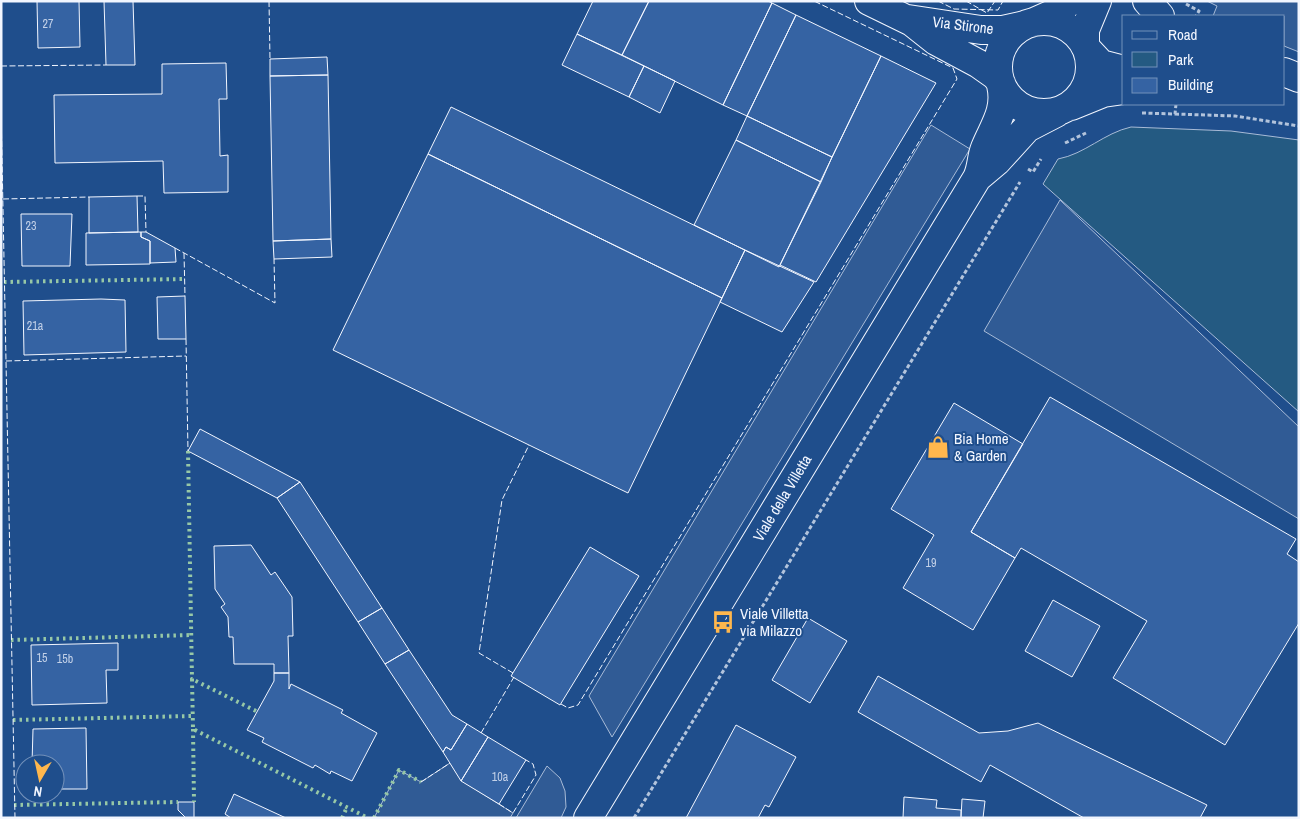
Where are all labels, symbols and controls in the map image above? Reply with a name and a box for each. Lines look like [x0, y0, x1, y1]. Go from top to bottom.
street label: Via Stirone [931, 11, 995, 39]
legend [1122, 15, 1285, 105]
house number: 27 [43, 16, 54, 32]
text: Road [1168, 24, 1197, 45]
text: Park [1168, 49, 1194, 70]
text: Building [1168, 74, 1213, 95]
house number: 23 [26, 218, 36, 234]
house number: 21a [27, 318, 44, 334]
place label: Bia Home & Garden [954, 428, 1009, 466]
shop icon: Bia Home & Garden [925, 434, 951, 460]
street label: Viale della Villetta [748, 450, 816, 545]
house number: 19 [926, 555, 936, 571]
place label: Viale Villetta via Milazzo [740, 603, 809, 641]
bus stop icon: Viale Villetta via Milazzo [710, 609, 736, 635]
house number: 15 [37, 650, 48, 666]
house number: 15b [57, 651, 73, 667]
north arrow [15, 754, 65, 804]
house number: 10a [492, 769, 509, 785]
text: N [32, 782, 43, 801]

